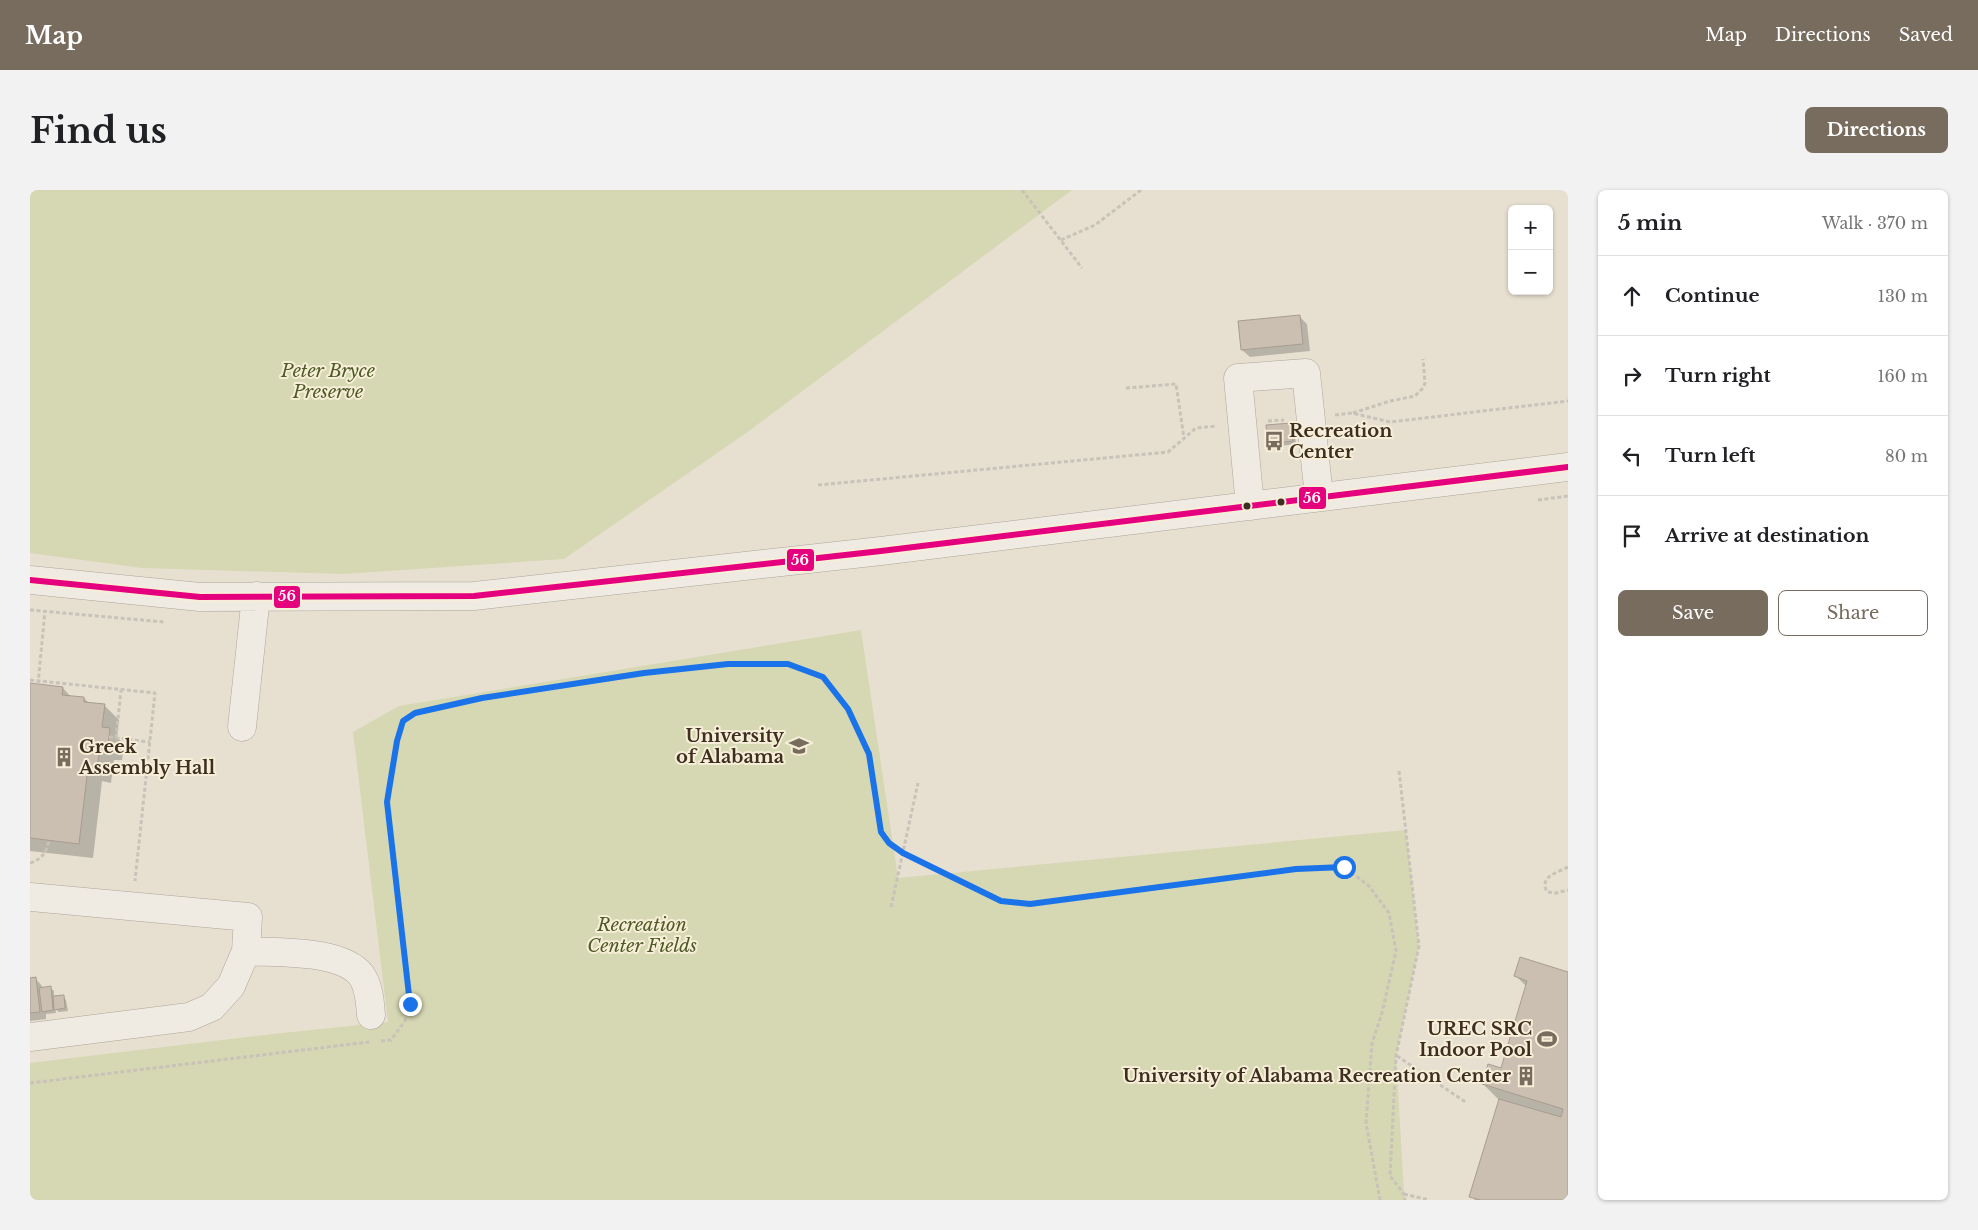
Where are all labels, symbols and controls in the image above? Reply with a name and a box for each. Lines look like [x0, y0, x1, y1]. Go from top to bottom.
text: Map [25, 21, 83, 50]
text: Map [1705, 24, 1747, 46]
text: Directions [1775, 24, 1871, 46]
text: Saved [1899, 24, 1953, 46]
button: Directions [1805, 107, 1948, 153]
text: Find us [30, 109, 167, 152]
map controls [1508, 205, 1553, 295]
button: + [1508, 205, 1553, 250]
text: 5 min [1618, 210, 1682, 236]
text: Walk · 370 m [1822, 213, 1928, 233]
button: − [1508, 250, 1553, 295]
icon: ahead [1618, 282, 1646, 310]
text: Continue [1665, 284, 1760, 307]
text: 130 m [1878, 286, 1928, 306]
park label: Peter Bryce Preserve [280, 360, 375, 403]
icon: right [1618, 362, 1646, 390]
text: Turn right [1665, 364, 1771, 387]
text: 160 m [1877, 366, 1928, 386]
place label: Recreation Center [1289, 420, 1392, 463]
bus stop icon: Recreation Center [1263, 430, 1285, 452]
icon: left [1618, 442, 1646, 470]
text: Turn left [1665, 444, 1756, 467]
text: 80 m [1885, 446, 1928, 466]
line badge: 56 [1298, 486, 1327, 510]
text: 56 [1303, 489, 1321, 507]
unlabelled marker [1276, 497, 1286, 507]
unlabelled marker [1242, 501, 1252, 511]
icon: arrive [1618, 522, 1646, 550]
text: Arrive at destination [1665, 524, 1869, 547]
line badge: 56 [786, 548, 815, 572]
text: 56 [791, 551, 809, 569]
line badge: 56 [273, 585, 301, 609]
text: 56 [278, 587, 296, 605]
button: Save [1618, 590, 1768, 636]
button: Share [1778, 590, 1928, 636]
place label: University of Alabama [676, 725, 785, 768]
school or university icon: University of Alabama [788, 735, 810, 757]
place label: Greek Assembly Hall [78, 736, 216, 779]
building icon: Greek Assembly Hall [53, 746, 75, 768]
route start [1333, 856, 1356, 879]
park label: Recreation Center Fields [587, 914, 697, 957]
route end [399, 993, 422, 1016]
place label: UREC SRC Indoor Pool [1419, 1018, 1533, 1061]
sports icon: UREC SRC Indoor Pool [1536, 1028, 1558, 1050]
place label: University of Alabama Recreation Center [1123, 1065, 1511, 1087]
building icon: University of Alabama Recreation Center [1515, 1065, 1537, 1087]

